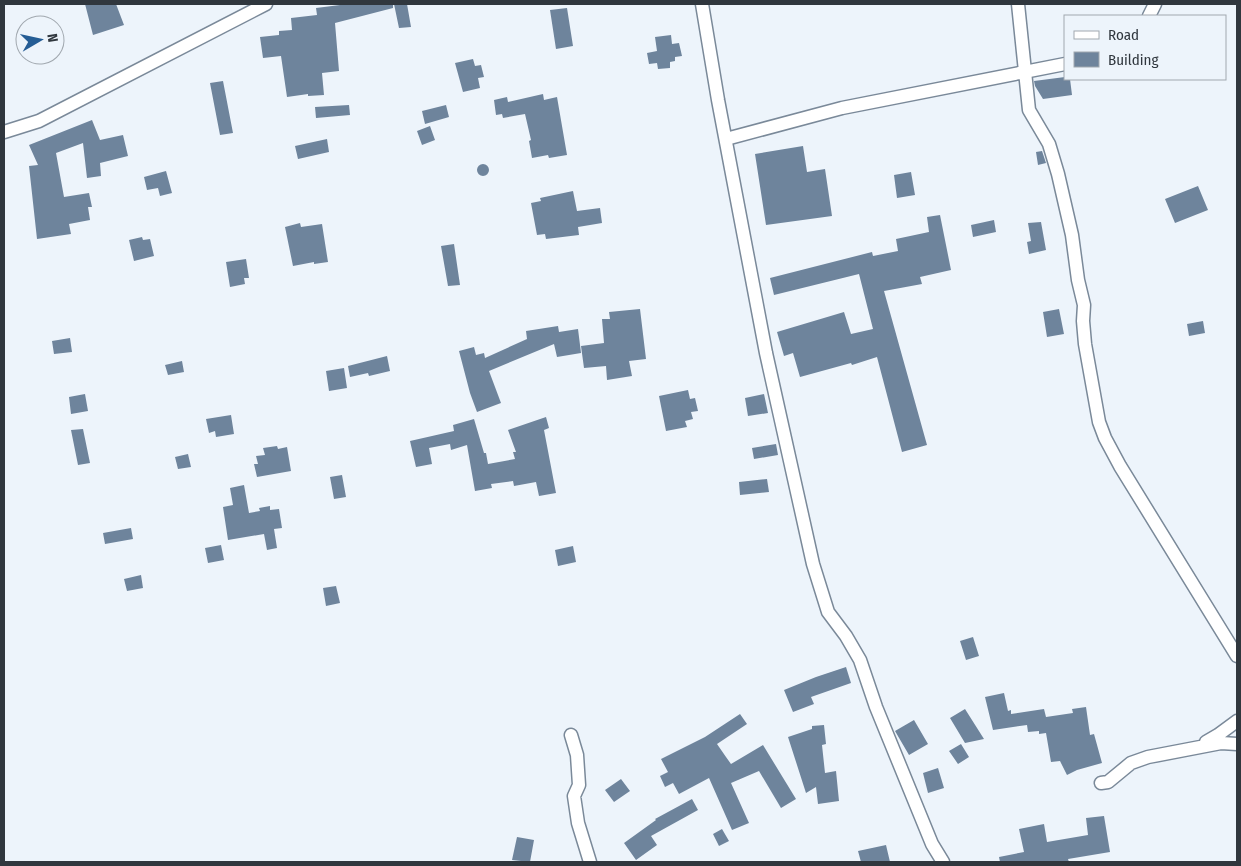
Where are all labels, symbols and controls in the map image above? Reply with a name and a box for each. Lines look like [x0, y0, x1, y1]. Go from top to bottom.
north arrow [15, 15, 65, 65]
legend [1064, 15, 1226, 80]
text: Road [1108, 26, 1139, 44]
text: N [43, 33, 61, 44]
text: Building [1108, 51, 1159, 69]

